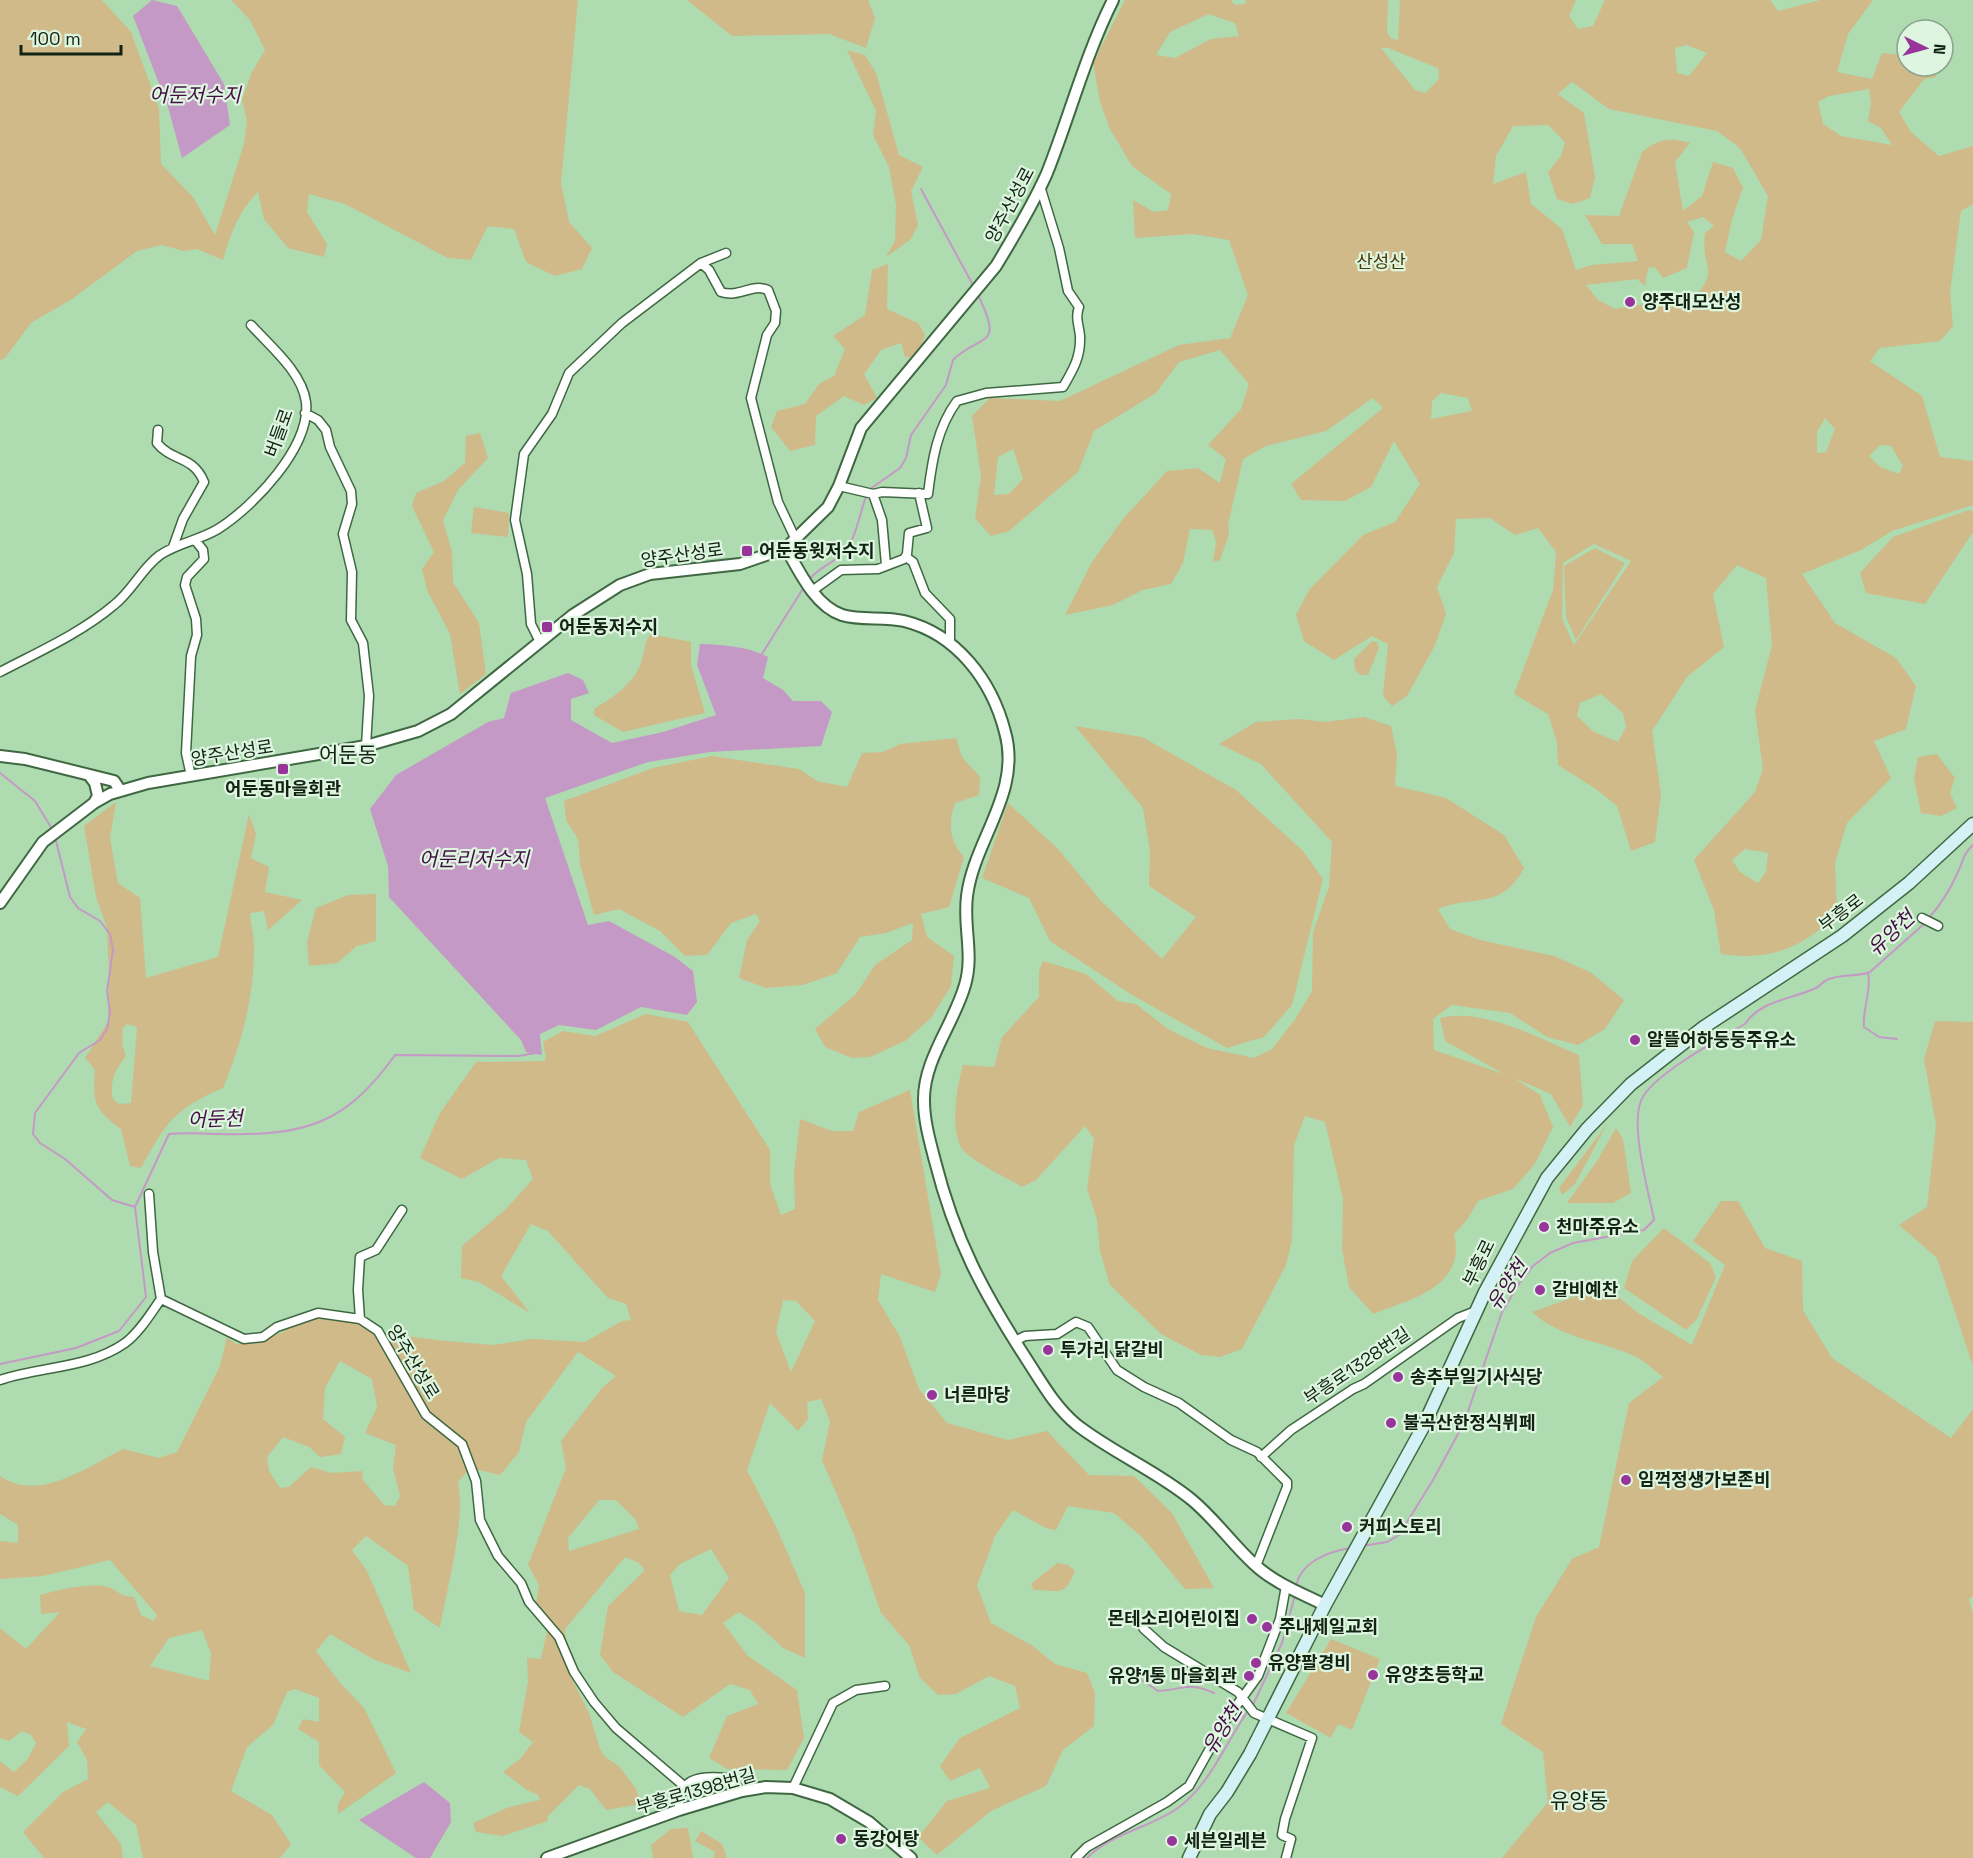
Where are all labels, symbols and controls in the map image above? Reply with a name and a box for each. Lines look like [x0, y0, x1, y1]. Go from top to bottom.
scale bar [21, 18, 122, 56]
north arrow [1895, 18, 1955, 78]
text: 100 m [30, 27, 81, 50]
text: N [1929, 43, 1950, 56]
water label: 어둔저수지 [149, 82, 243, 108]
street label: 양주산성로 [980, 163, 1039, 247]
park label: 산성산 [1356, 250, 1406, 273]
place label: 양주대모산성 [1642, 290, 1741, 313]
marker: 양주대모산성 [1623, 295, 1637, 309]
street label: 버들로 [259, 406, 298, 460]
street label: 양주산성로 [639, 537, 725, 572]
place label: 어둔동윗저수지 [759, 539, 875, 562]
marker: 어둔동윗저수지 [740, 544, 754, 558]
place label: 어둔동저수지 [559, 615, 658, 638]
marker: 어둔동저수지 [540, 620, 554, 634]
street label: 양주산성로 [189, 735, 275, 770]
district label: 어둔동 [319, 741, 377, 768]
marker: 어둔동마을회관 [276, 762, 290, 776]
place label: 어둔동마을회관 [225, 777, 341, 800]
water label: 어둔리저수지 [419, 846, 531, 872]
street label: 부흥로 [1814, 888, 1867, 937]
water label: 유양천 [1862, 903, 1922, 961]
place label: 알뜰어하둥둥주유소 [1647, 1028, 1796, 1051]
marker: 알뜰어하둥둥주유소 [1628, 1033, 1642, 1047]
water label: 어둔천 [187, 1105, 246, 1133]
place label: 천마주유소 [1556, 1215, 1639, 1238]
marker: 천마주유소 [1537, 1220, 1551, 1234]
street label: 부흥로 [1457, 1235, 1500, 1290]
water label: 유양천 [1481, 1253, 1535, 1315]
place label: 갈비예찬 [1552, 1278, 1619, 1301]
marker: 갈비예찬 [1533, 1283, 1547, 1297]
street label: 양주산성로 [382, 1320, 445, 1403]
street label: 부흥로1328번길 [1299, 1322, 1414, 1410]
place label: 투가리 닭갈비 [1060, 1338, 1164, 1361]
marker: 투가리 닭갈비 [1041, 1343, 1055, 1357]
place label: 송추부일기사식당 [1410, 1365, 1542, 1388]
marker: 송추부일기사식당 [1391, 1370, 1405, 1384]
place label: 너른마당 [944, 1383, 1010, 1406]
marker: 너른마당 [925, 1388, 939, 1402]
place label: 불곡산한정식뷔페 [1403, 1411, 1535, 1434]
marker: 불곡산한정식뷔페 [1384, 1416, 1398, 1430]
place label: 임꺽정생가보존비 [1638, 1468, 1770, 1491]
marker: 임꺽정생가보존비 [1619, 1473, 1633, 1487]
place label: 커피스토리 [1359, 1515, 1442, 1538]
marker: 커피스토리 [1340, 1520, 1354, 1534]
place label: 몬테소리어린이집 [1108, 1607, 1240, 1630]
marker: 몬테소리어린이집 [1245, 1612, 1259, 1626]
place label: 주내제일교회 [1279, 1615, 1378, 1638]
marker: 주내제일교회 [1260, 1620, 1274, 1634]
place label: 유양팔경비 [1268, 1651, 1351, 1674]
marker: 유양팔경비 [1249, 1656, 1263, 1670]
place label: 유양초등학교 [1385, 1663, 1484, 1686]
place label: 유양1통 마을회관 [1108, 1664, 1237, 1687]
marker: 유양초등학교 [1366, 1668, 1380, 1682]
marker: 유양1통 마을회관 [1242, 1669, 1256, 1683]
water label: 유양천 [1196, 1697, 1249, 1759]
street label: 부흥로1398번길 [633, 1762, 758, 1819]
district label: 유양동 [1550, 1787, 1608, 1814]
place label: 동강어탕 [853, 1827, 920, 1850]
place label: 세븐일레븐 [1184, 1829, 1267, 1852]
marker: 동강어탕 [834, 1832, 848, 1846]
marker: 세븐일레븐 [1165, 1834, 1179, 1848]

